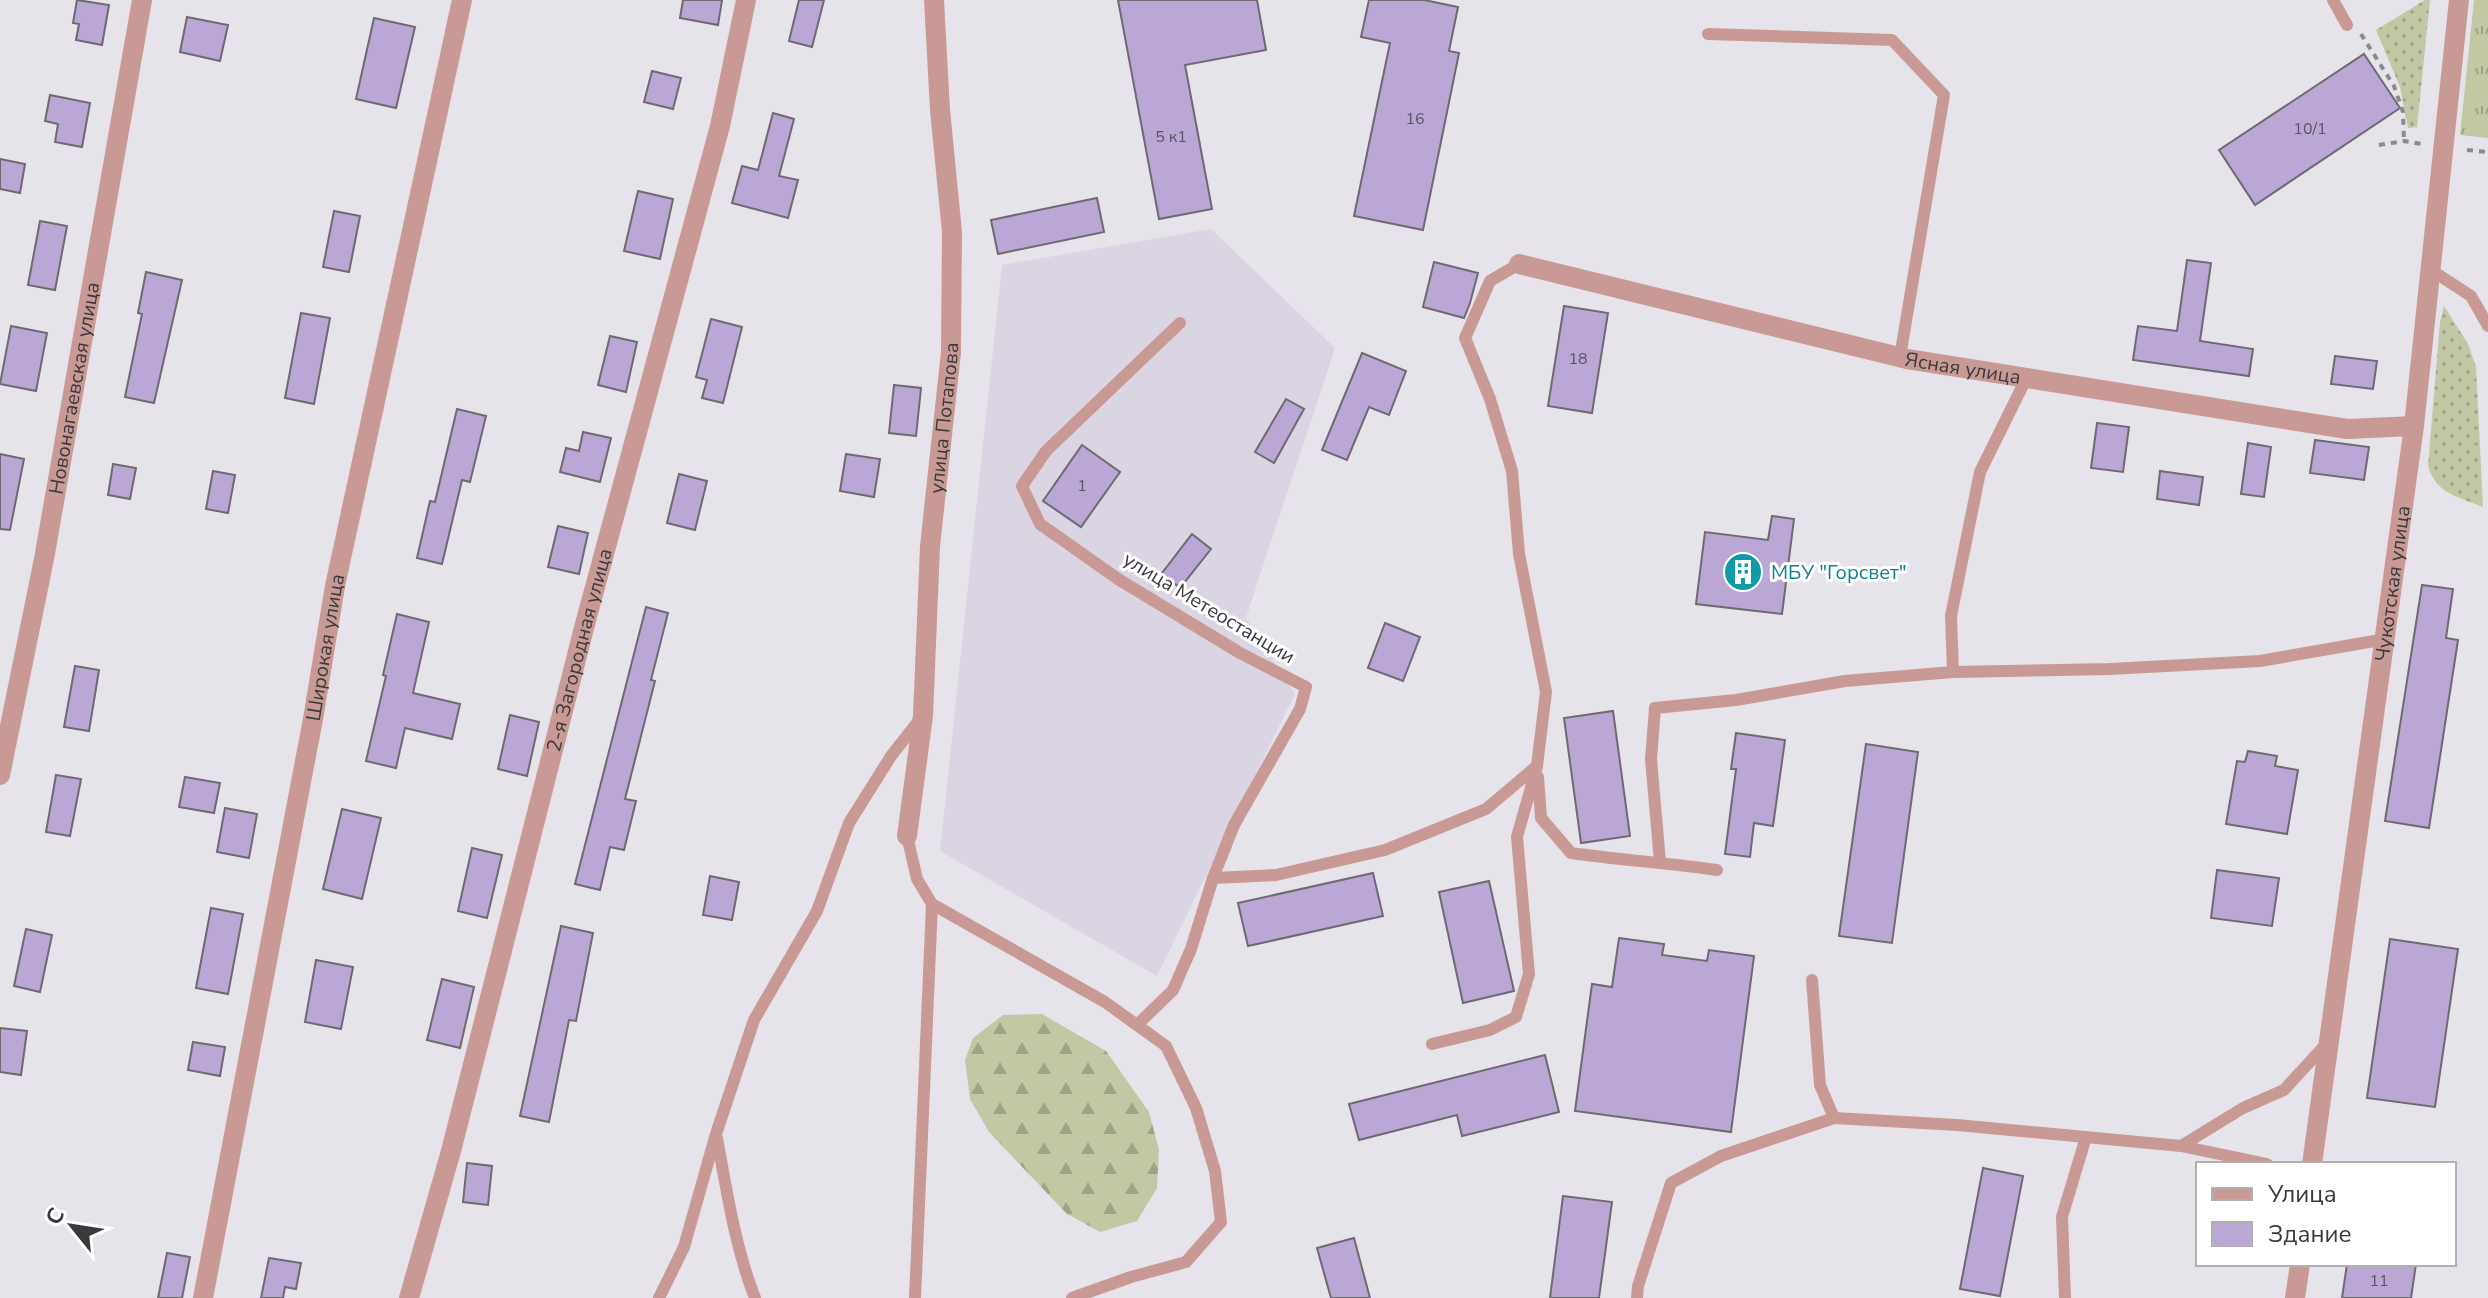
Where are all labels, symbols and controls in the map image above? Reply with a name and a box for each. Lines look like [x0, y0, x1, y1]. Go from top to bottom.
house number: 16 [1405, 108, 1425, 130]
house number: 10/1 [2293, 118, 2327, 140]
house number: 5 к1 [1155, 126, 1187, 148]
street label: Новонагаевская улица [42, 280, 106, 496]
street label: улица Потапова [922, 342, 965, 495]
street label: Ясная улица [1903, 345, 2023, 390]
house number: 18 [1568, 348, 1588, 370]
house number: 1 [1077, 475, 1087, 497]
street label: Чукотская улица [2368, 504, 2416, 663]
street label: 2-я Загородная улица [540, 545, 618, 755]
street label: улица Метеостанции [1118, 546, 1300, 670]
building icon: МБУ "Горсвет" [1722, 551, 1764, 593]
place label: МБУ "Горсвет" [1771, 559, 1907, 586]
street label: Широкая улица [299, 571, 351, 723]
legend [2196, 1162, 2456, 1266]
text: Улица [2267, 1178, 2337, 1210]
north arrow [32, 1186, 112, 1266]
text: С [39, 1202, 72, 1230]
text: Здание [2268, 1218, 2352, 1250]
house number: 11 [2369, 1270, 2389, 1292]

